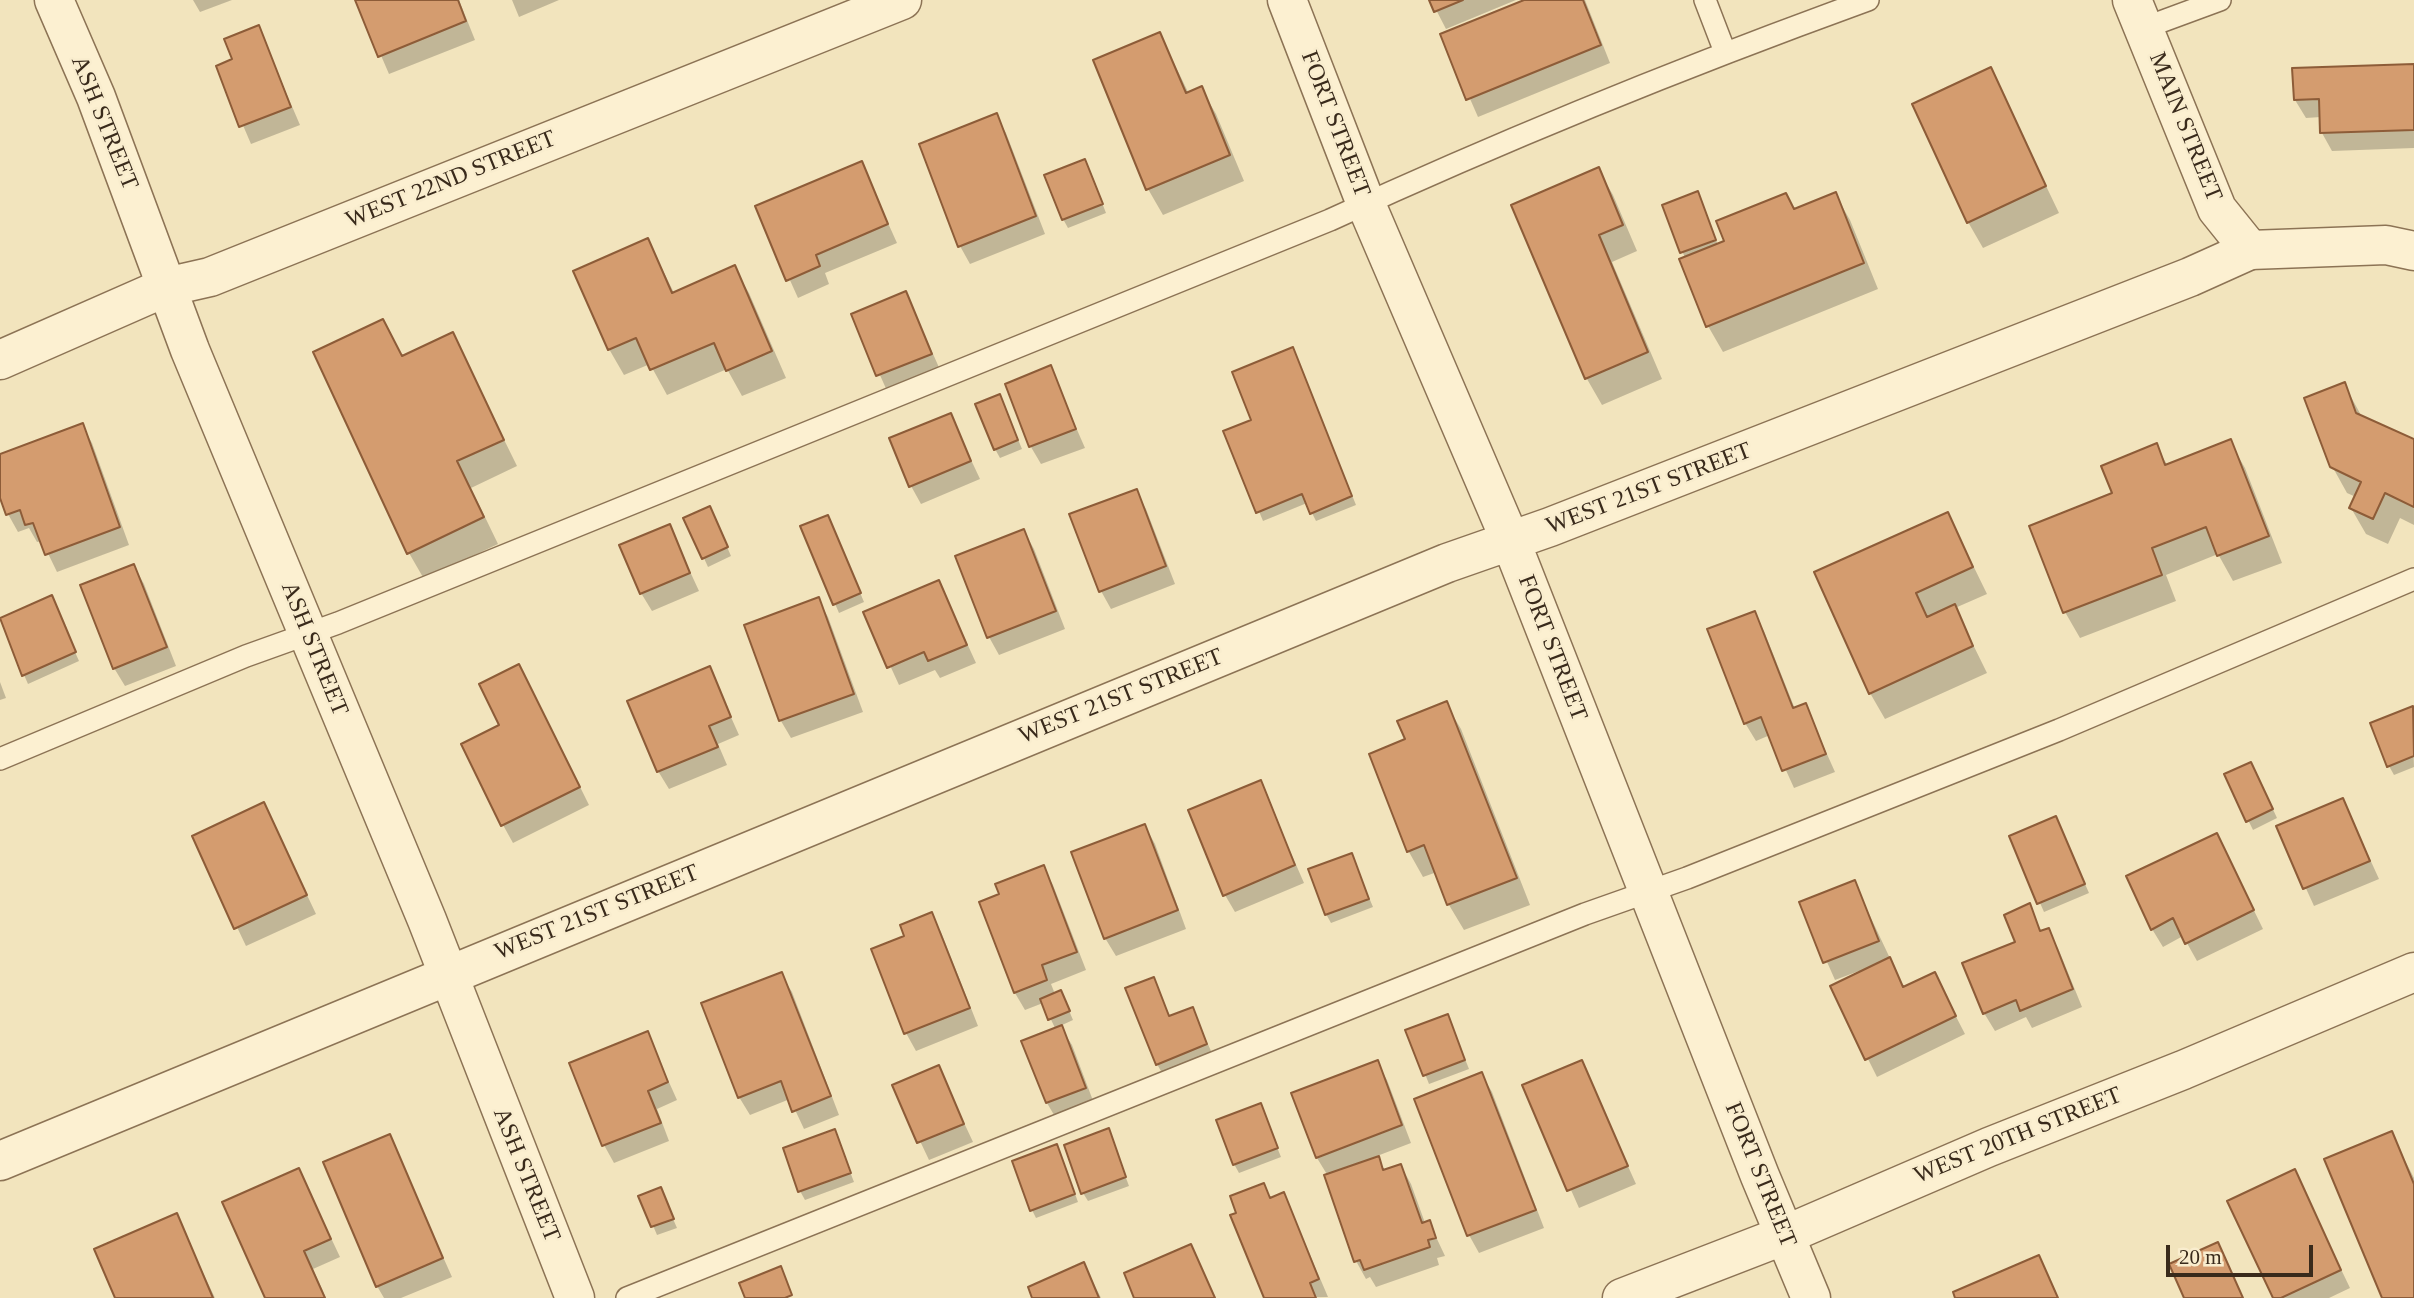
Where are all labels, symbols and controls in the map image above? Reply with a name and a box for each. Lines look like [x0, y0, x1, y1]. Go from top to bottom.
street label: FORT STREET [1294, 47, 1376, 201]
street label: MAIN STREET [2142, 48, 2228, 206]
street label: ASH STREET [64, 52, 144, 194]
street label: WEST 22ND STREET [342, 125, 560, 235]
street label: WEST 21ST STREET [1542, 437, 1756, 541]
street label: FORT STREET [1511, 571, 1593, 725]
street label: ASH STREET [274, 578, 354, 720]
street label: WEST 21ST STREET [1015, 643, 1227, 751]
street label: WEST 21ST STREET [491, 859, 703, 967]
street label: WEST 20TH STREET [1910, 1081, 2126, 1191]
street label: FORT STREET [1718, 1098, 1802, 1252]
street label: ASH STREET [486, 1104, 566, 1246]
scale bar [2169, 1232, 2316, 1276]
text: 20 m [2179, 1245, 2222, 1269]

